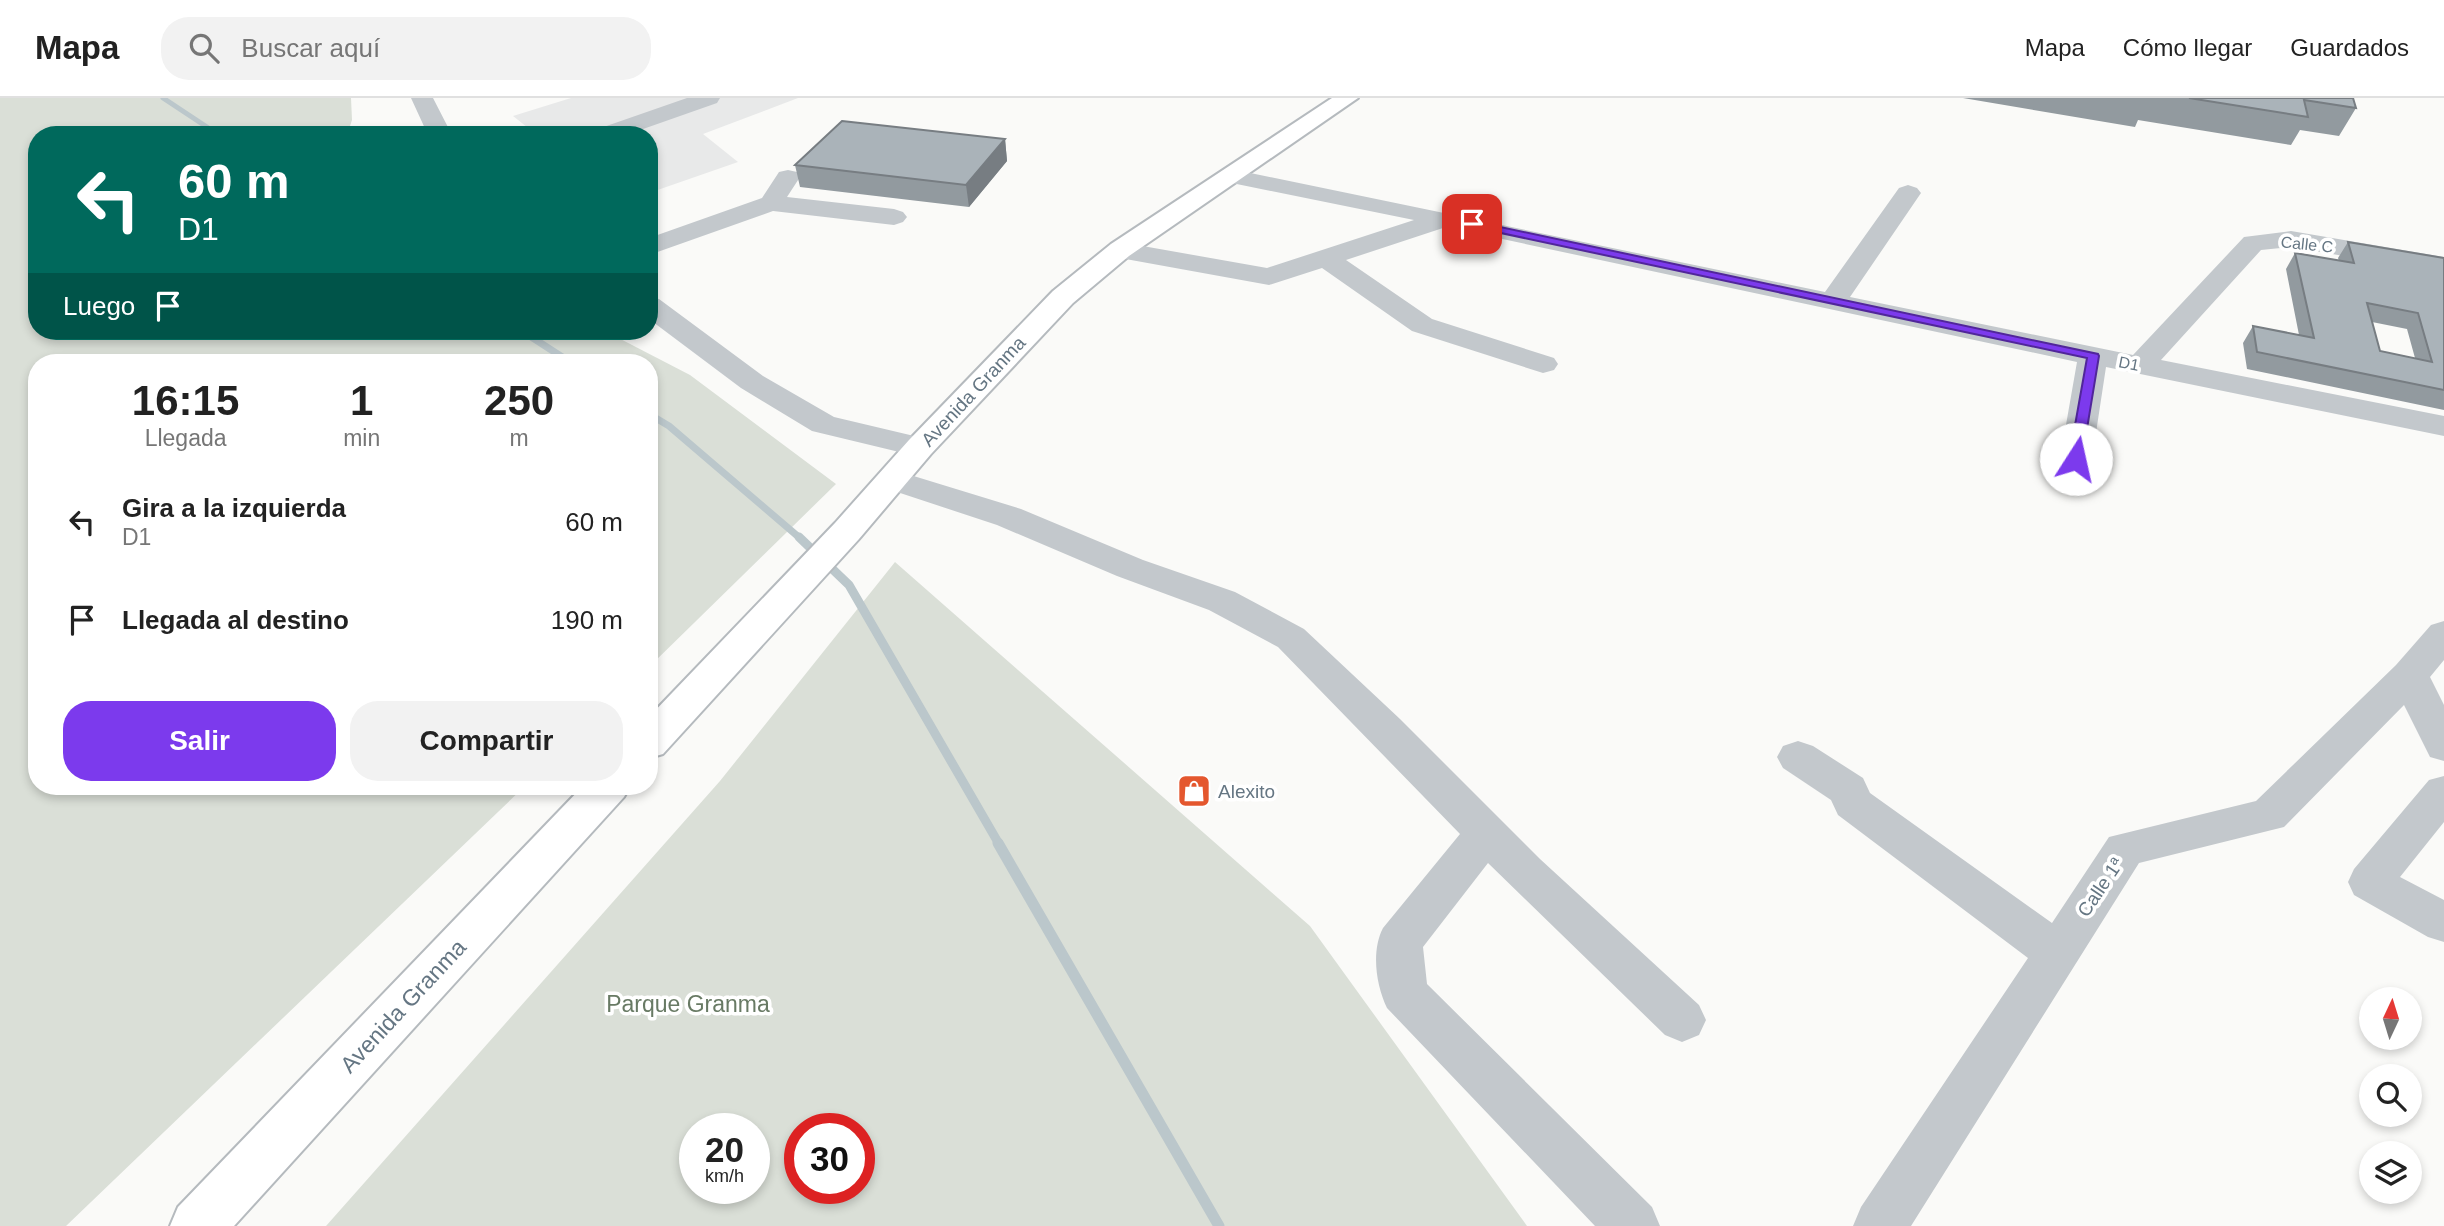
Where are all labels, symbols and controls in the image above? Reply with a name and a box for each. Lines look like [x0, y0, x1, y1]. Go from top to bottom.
search box [161, 17, 651, 80]
text: Mapa [35, 29, 119, 66]
icon: search [185, 29, 223, 67]
text: Buscar aquí [241, 33, 380, 63]
text: Mapa [2025, 34, 2085, 61]
text: Cómo llegar [2123, 34, 2252, 61]
text: Guardados [2290, 34, 2409, 61]
icon: left [63, 154, 154, 245]
text: 60 m [178, 154, 290, 208]
pin [1442, 194, 1502, 254]
icon: arrive [1453, 205, 1491, 243]
text: D1 [178, 211, 219, 247]
street label: Calle C [2280, 233, 2334, 256]
icon: arrive [149, 287, 187, 325]
text: Luego [63, 291, 135, 321]
street label: Avenida Granma [917, 332, 1030, 451]
street label: D1 [2117, 353, 2141, 374]
text: 16:15 [132, 377, 239, 424]
text: 1 [350, 377, 373, 424]
text: 250 [484, 377, 554, 424]
position arrow [2039, 422, 2113, 496]
text: Llegada [145, 425, 227, 451]
text: min [343, 425, 380, 451]
text: m [510, 425, 529, 451]
text: Gira a la izquierda [122, 493, 346, 523]
icon: left [63, 503, 101, 541]
text: 60 m [565, 507, 623, 537]
text: D1 [122, 524, 151, 550]
icon: arrive [63, 601, 101, 639]
text: Llegada al destino [122, 605, 349, 635]
text: 190 m [551, 605, 623, 635]
button: Salir [63, 701, 336, 781]
button: Compartir [350, 701, 623, 781]
shop icon: Alexito [1175, 772, 1213, 810]
place label: Alexito [1218, 781, 1275, 802]
street label: Calle 1ª [2073, 853, 2128, 921]
street label: Avenida Granma [335, 934, 471, 1078]
north arrow [2359, 987, 2422, 1050]
map controls [2359, 987, 2422, 1204]
park label: Parque Granma [606, 991, 770, 1017]
button: search [2359, 1064, 2422, 1127]
speed limit sign: 30 [784, 1113, 875, 1204]
text: 20 [705, 1130, 744, 1169]
button: layers [2359, 1141, 2422, 1204]
text: km/h [705, 1166, 744, 1186]

